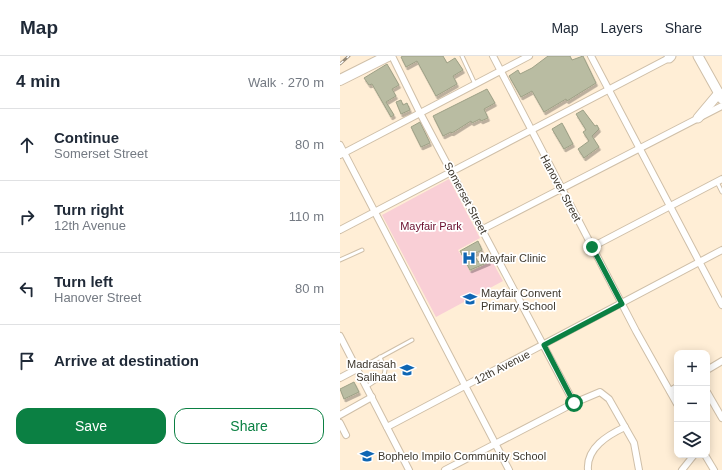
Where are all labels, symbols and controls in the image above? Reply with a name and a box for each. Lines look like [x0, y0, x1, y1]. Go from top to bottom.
text: Map [20, 17, 58, 38]
text: Map [551, 20, 579, 36]
text: Layers [601, 20, 643, 36]
text: Share [665, 20, 702, 36]
text: 4 min [16, 72, 60, 91]
text: Walk · 270 m [248, 75, 324, 90]
text: Continue [54, 129, 119, 146]
icon: ahead [16, 134, 38, 156]
text: 80 m [295, 137, 324, 152]
text: Somerset Street [54, 146, 148, 161]
street label: Hanover Street [538, 153, 584, 223]
street label: Somerset Street [442, 160, 490, 236]
text: Turn right [54, 201, 124, 218]
icon: right [16, 206, 38, 228]
text: 110 m [289, 209, 324, 224]
text: 12th Avenue [54, 218, 126, 233]
park label: Mayfair Park [400, 220, 462, 232]
route end [583, 238, 601, 256]
hospital icon: Mayfair Clinic [461, 250, 477, 266]
place label: Mayfair Clinic [480, 252, 547, 264]
text: Turn left [54, 273, 113, 290]
icon: left [16, 278, 38, 300]
text: 80 m [295, 281, 324, 296]
place label: Mayfair Convent Primary School [481, 287, 561, 312]
text: Hanover Street [54, 290, 141, 305]
school or university icon: Mayfair Convent Primary School [462, 291, 478, 307]
street label: 12th Avenue [472, 348, 532, 386]
icon: arrive [16, 350, 38, 372]
map controls [674, 350, 710, 458]
button: + [674, 350, 710, 386]
text: Arrive at destination [54, 352, 199, 369]
place label: Madrasah Salihaat [347, 358, 396, 383]
school or university icon: Madrasah Salihaat [399, 362, 415, 378]
button: − [674, 386, 710, 422]
route start [565, 394, 583, 412]
button: Save [16, 408, 166, 444]
button: Share [174, 408, 324, 444]
button: layers [674, 422, 710, 458]
school or university icon: Bophelo Impilo Community School [359, 448, 375, 464]
place label: Bophelo Impilo Community School [378, 450, 546, 462]

